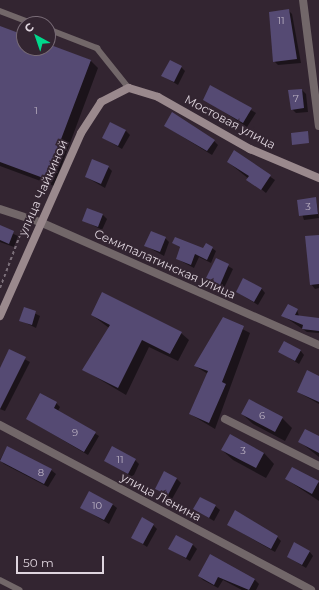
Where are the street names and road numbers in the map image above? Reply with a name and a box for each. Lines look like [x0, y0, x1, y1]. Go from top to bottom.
street label: Мостовая улица [182, 92, 278, 152]
street label: улица Чайкиной [15, 138, 71, 238]
street label: Семипалатинская улица [92, 226, 238, 302]
street label: улица Ленина [118, 470, 204, 524]

